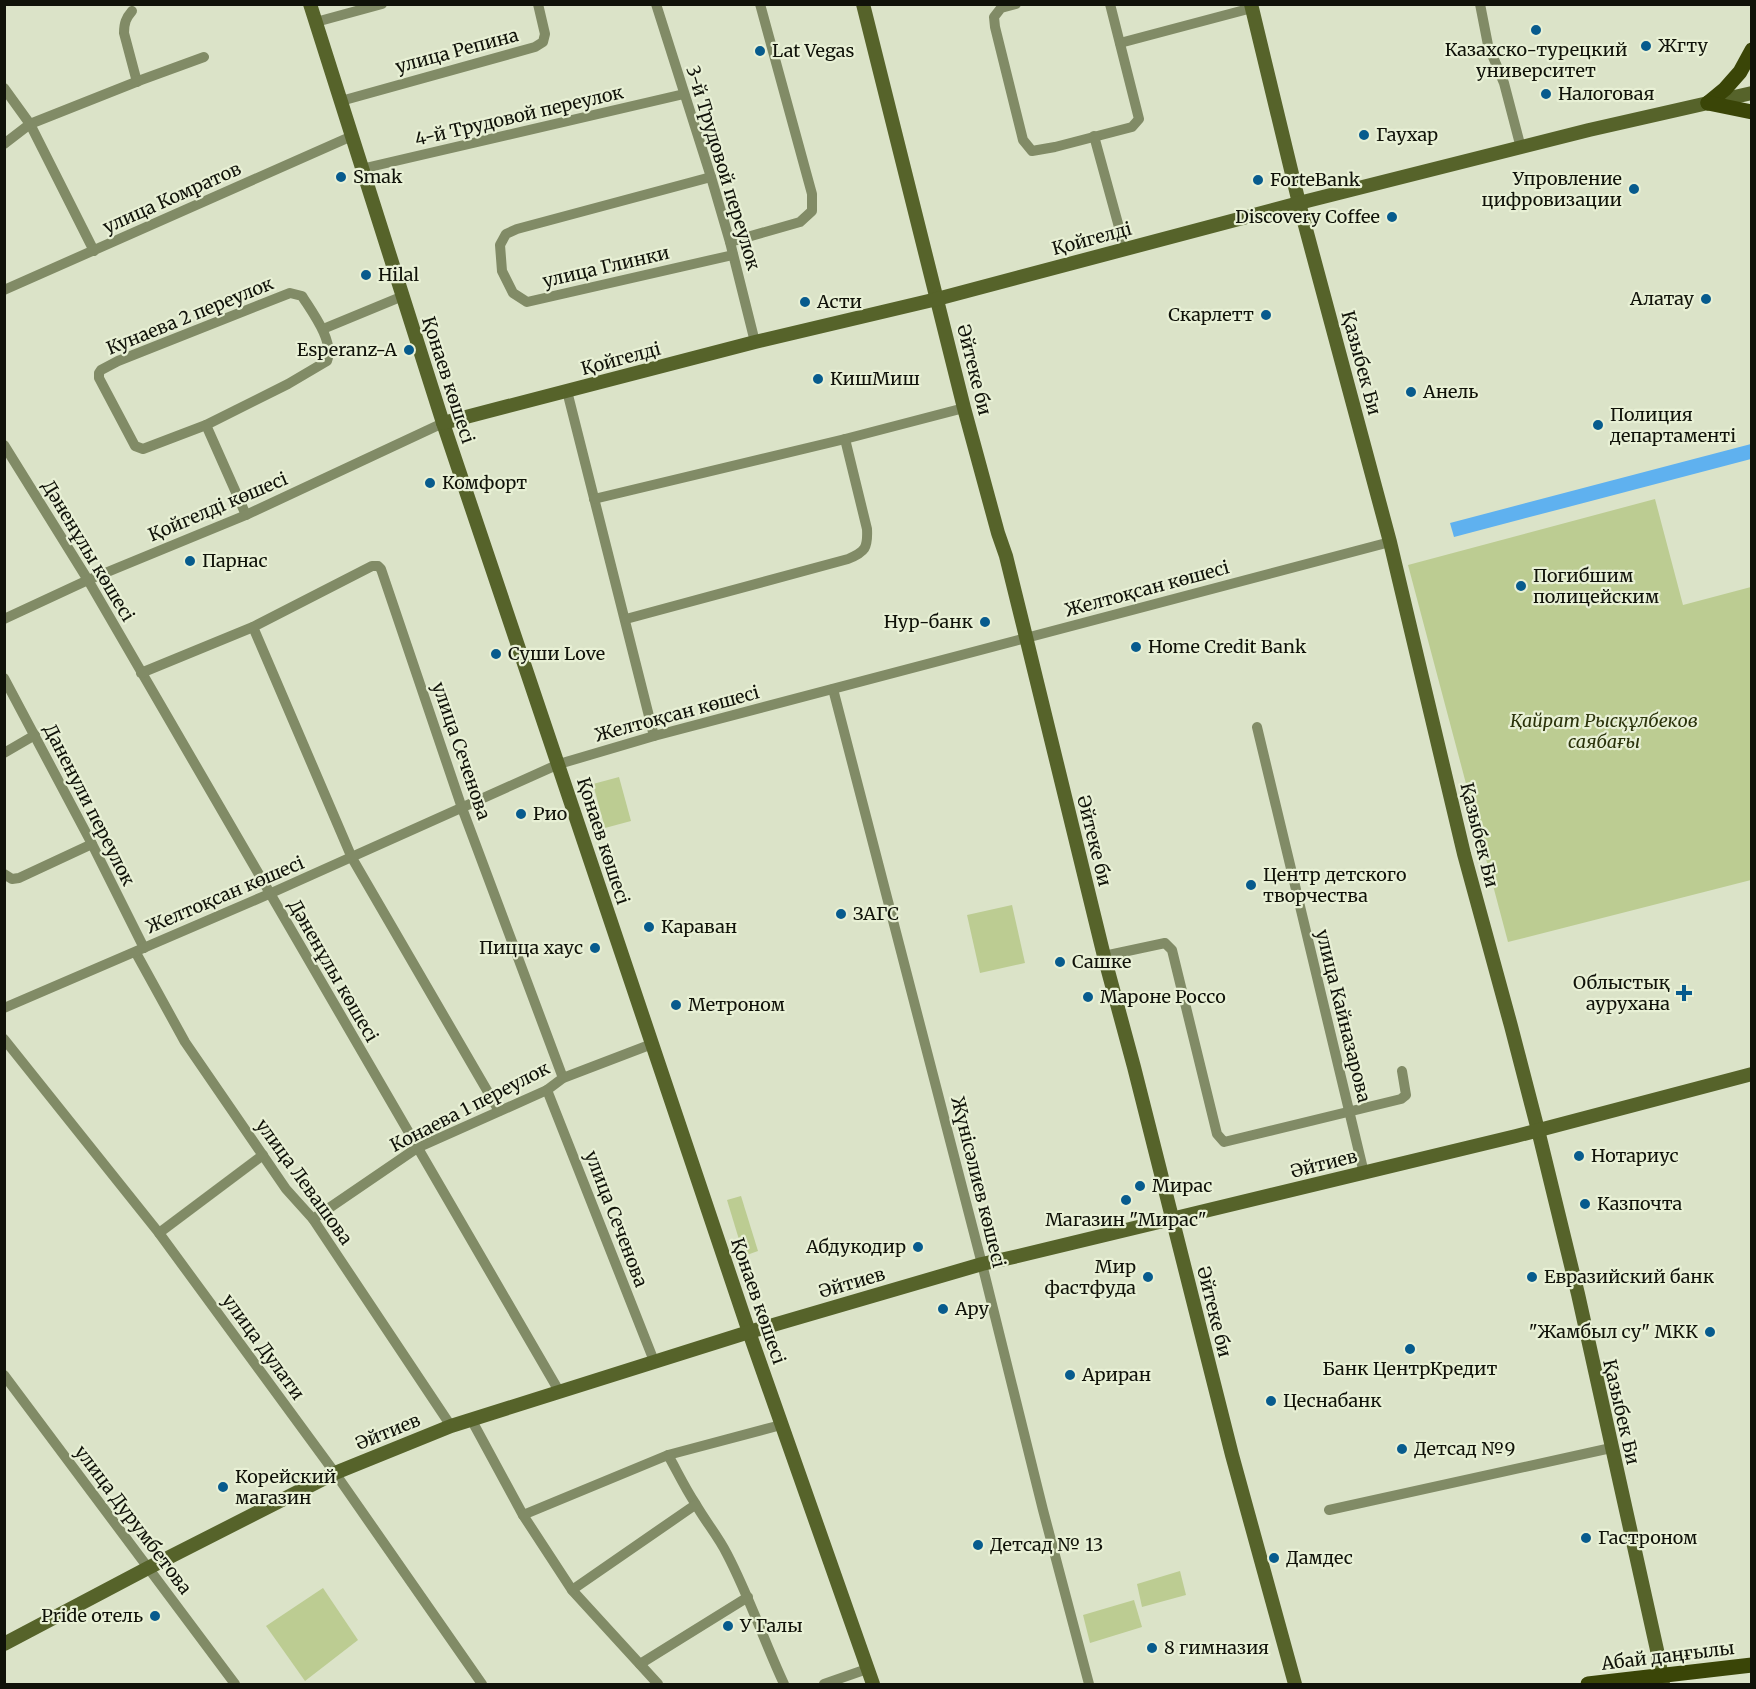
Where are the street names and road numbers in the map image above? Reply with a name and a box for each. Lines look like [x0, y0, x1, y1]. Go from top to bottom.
street label: улица Репина [393, 23, 521, 78]
street label: 3-й Трудовой переулок [681, 63, 766, 273]
street label: 4-й Трудовой переулок [412, 80, 626, 151]
street label: улица Комратов [99, 157, 245, 238]
street label: Қойгелді [1049, 217, 1134, 260]
street label: улица Глинки [540, 241, 672, 292]
street label: Кунаева 2 переулок [103, 271, 277, 360]
street label: Қазыбек Би [1336, 308, 1386, 418]
street label: Қонаев көшесі [417, 313, 480, 446]
street label: Әйтеке би [952, 322, 997, 417]
street label: Қойгелді [578, 337, 663, 380]
street label: Қойгелді көшесі [145, 467, 291, 546]
street label: Дәненұлы көшесі [37, 476, 140, 626]
street label: Желтоқсан көшесі [1062, 555, 1232, 622]
street label: улица Сеченова [427, 679, 496, 823]
street label: Желтоқсан көшесі [592, 680, 762, 747]
street label: Даненули переулок [39, 720, 140, 890]
street label: Қонаев көшесі [572, 774, 635, 907]
street label: Қазыбек Би [1455, 780, 1504, 890]
street label: Әйтеке би [1072, 793, 1117, 888]
street label: Желтоқсан көшесі [142, 851, 308, 938]
street label: Дәненұлы көшесі [283, 895, 384, 1046]
street label: улица Кайназарова [1311, 927, 1376, 1105]
street label: Конаева 1 переулок [386, 1056, 554, 1157]
street label: Жүнісәлиев көшесі [946, 1094, 1011, 1270]
street label: улица Левашова [251, 1114, 358, 1250]
street label: Әйтиев [1288, 1144, 1360, 1183]
street label: улица Сеченова [580, 1147, 653, 1291]
street label: Қонаев көшесі [726, 1235, 791, 1367]
street label: Әйтиев [816, 1262, 888, 1303]
street label: Әйтеке би [1192, 1264, 1237, 1359]
street label: улица Дулати [217, 1289, 310, 1404]
street label: Қазыбек Би [1598, 1357, 1645, 1467]
street label: Әйтиев [352, 1408, 424, 1455]
street label: улица Дурумбетова [70, 1441, 197, 1599]
street label: Абай даңғылы [1599, 1636, 1736, 1675]

